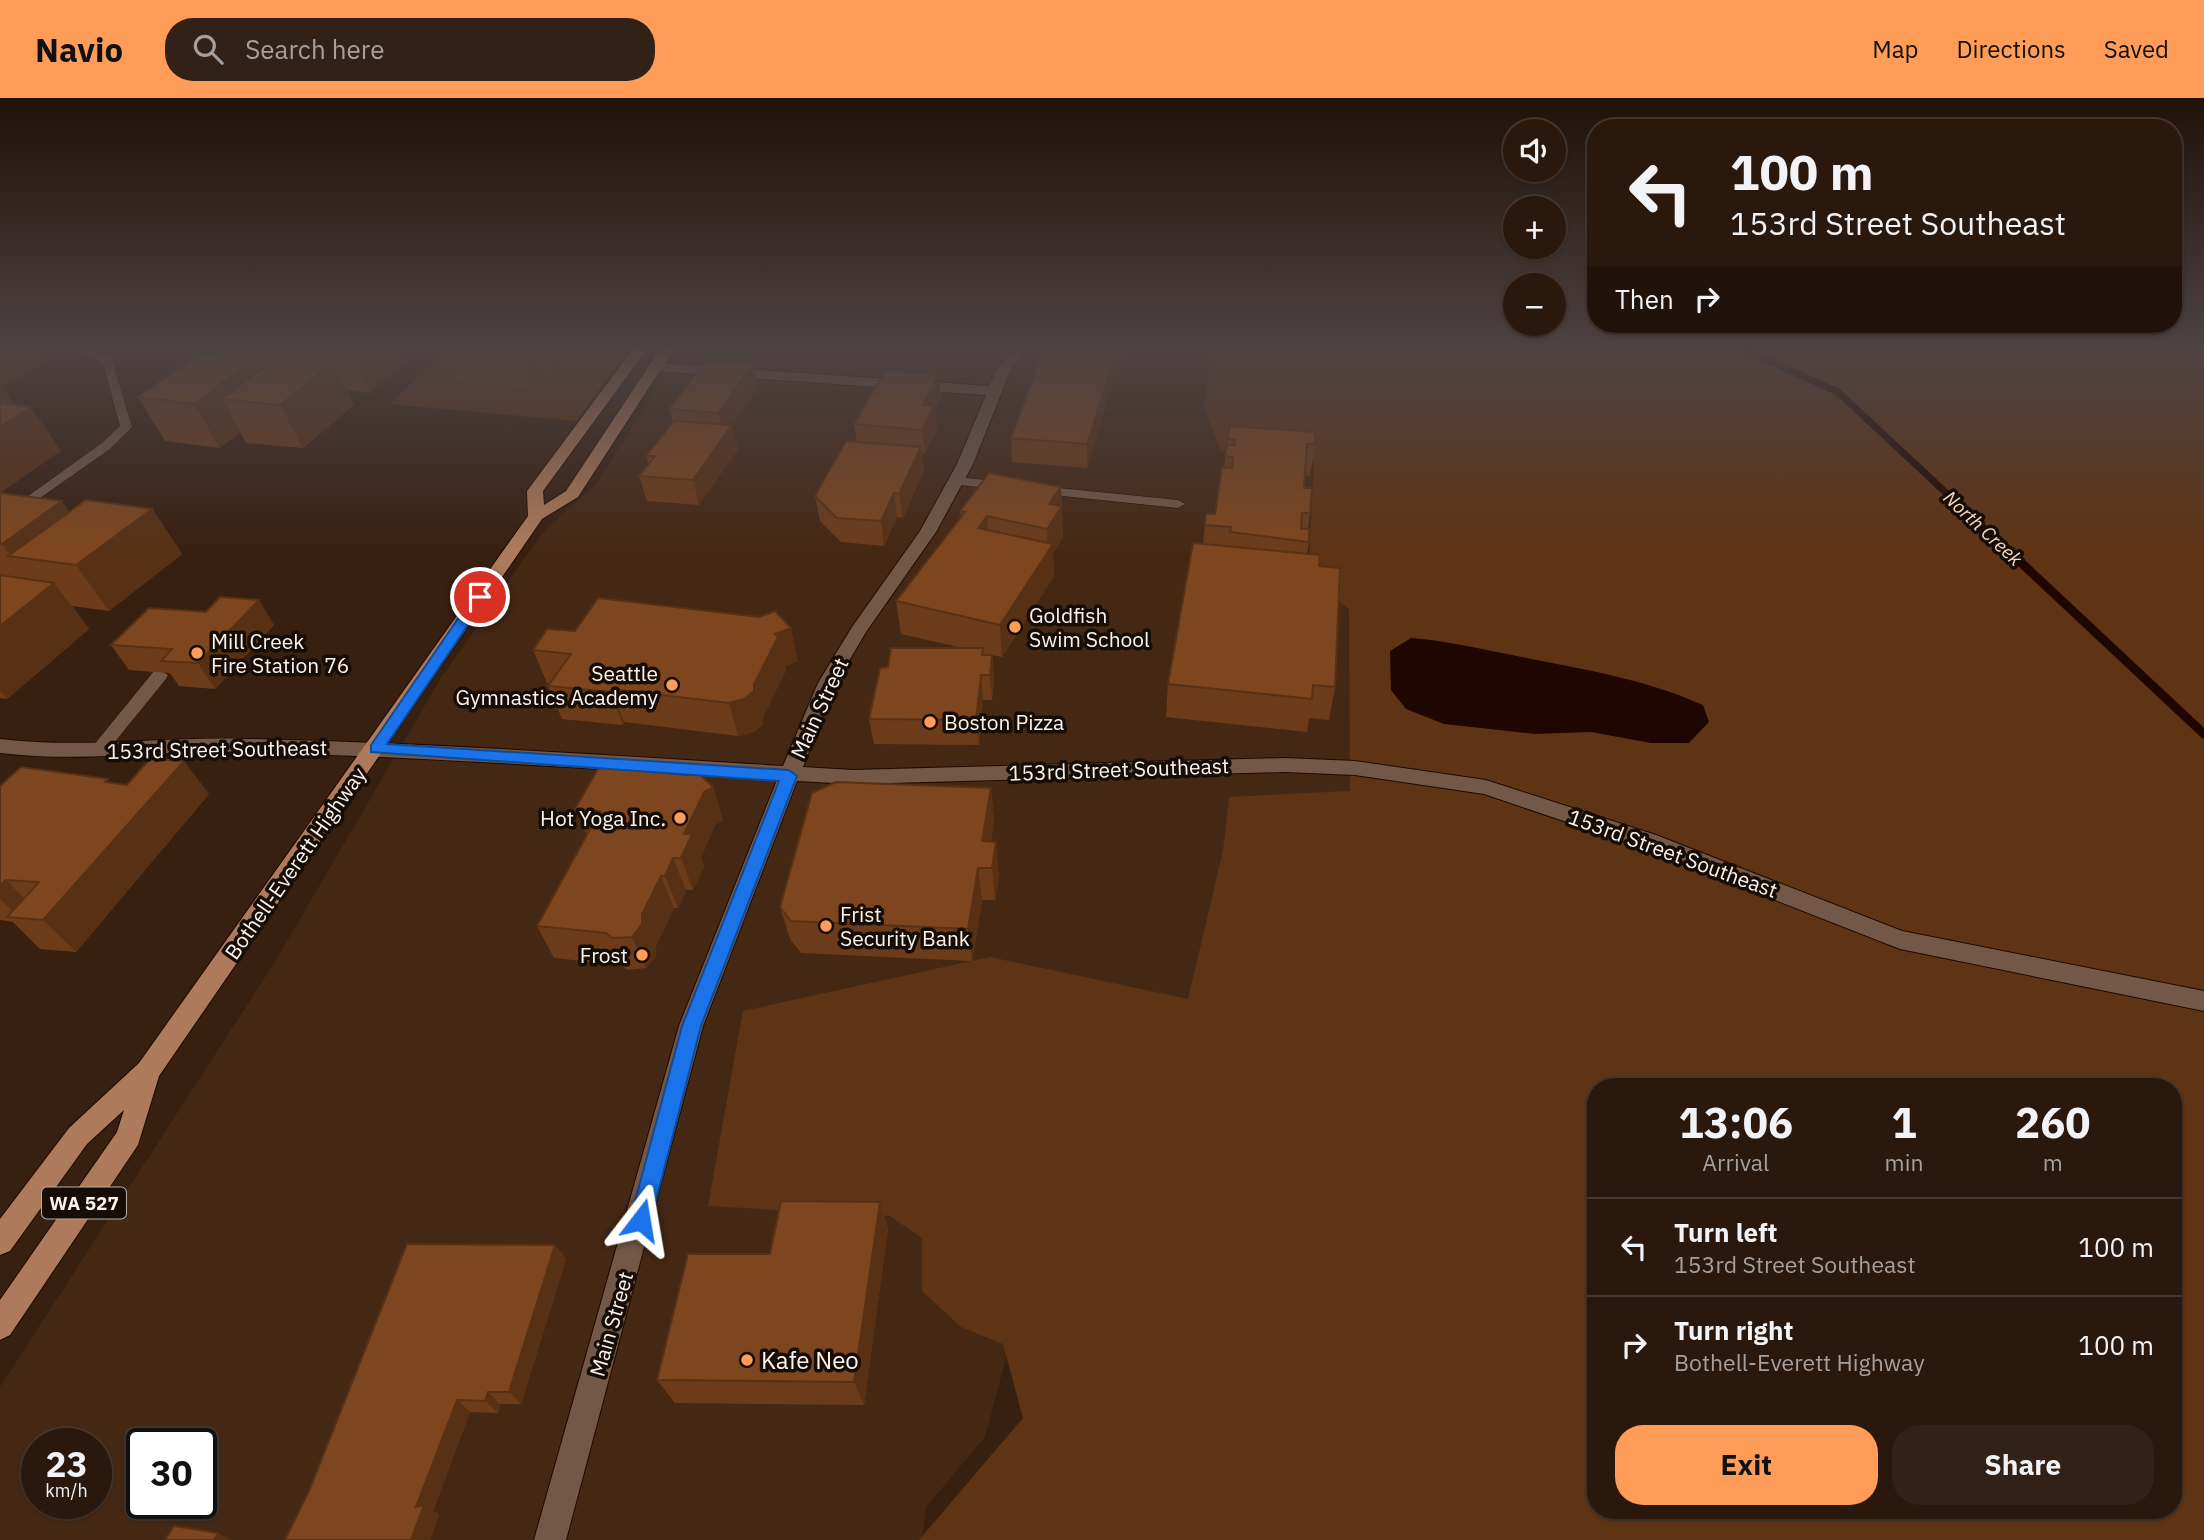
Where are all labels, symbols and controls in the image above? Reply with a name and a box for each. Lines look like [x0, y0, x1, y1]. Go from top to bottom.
search box [165, 18, 655, 81]
text: Navio [35, 28, 123, 71]
icon: search [189, 30, 227, 68]
text: Search here [245, 32, 385, 66]
text: Map [1872, 33, 1918, 65]
text: Directions [1956, 33, 2066, 65]
text: Saved [2104, 33, 2169, 65]
map controls [1503, 119, 1566, 336]
button: sound [1503, 119, 1566, 182]
text: 100 m [1730, 140, 1874, 203]
icon: left [1615, 147, 1706, 238]
button: + [1503, 196, 1566, 259]
text: 153rd Street Southeast [1730, 202, 2066, 244]
button: − [1503, 273, 1566, 336]
icon: right [1688, 280, 1726, 318]
text: Then [1615, 282, 1674, 316]
water label: North Creek [1939, 485, 2028, 571]
pin [450, 567, 510, 627]
icon: arrive [461, 578, 499, 616]
place label: Goldfish Swim School [1029, 601, 1150, 653]
marker: Goldfish Swim School [1007, 619, 1023, 635]
place label: Mill Creek Fire Station 76 [211, 627, 349, 679]
marker: Mill Creek Fire Station 76 [189, 645, 205, 661]
street label: Main Street [783, 653, 855, 763]
place label: Seattle Gymnastics Academy [455, 659, 659, 711]
marker: Seattle Gymnastics Academy [664, 677, 680, 693]
place label: Boston Pizza [944, 708, 1064, 736]
marker: Boston Pizza [922, 714, 938, 730]
street label: 153rd Street Southeast [107, 733, 327, 765]
street label: 153rd Street Southeast [1008, 751, 1230, 787]
street label: Bothell-Everett Highway [218, 761, 372, 965]
street label: 153rd Street Southeast [1565, 802, 1781, 904]
place label: Hot Yoga Inc. [540, 804, 666, 832]
marker: Hot Yoga Inc. [672, 810, 688, 826]
place label: Frist Security Bank [840, 900, 970, 952]
marker: Frist Security Bank [818, 918, 834, 934]
place label: Frost [580, 941, 628, 969]
marker: Frost [634, 947, 650, 963]
text: 13:06 [1678, 1095, 1793, 1150]
text: 1 [1891, 1095, 1917, 1150]
text: 260 [2015, 1095, 2091, 1150]
text: Arrival [1702, 1147, 1769, 1177]
text: min [1885, 1147, 1923, 1177]
text: m [2043, 1147, 2063, 1177]
position arrow [604, 1183, 678, 1257]
road number: WA 527 [42, 1188, 126, 1218]
text: Turn left [1674, 1215, 1777, 1249]
icon: left [1615, 1228, 1653, 1266]
text: 100 m [2078, 1230, 2154, 1264]
text: 153rd Street Southeast [1674, 1249, 1915, 1279]
street label: Main Street [583, 1268, 639, 1380]
text: Turn right [1674, 1313, 1793, 1347]
icon: right [1615, 1326, 1653, 1364]
text: 100 m [2078, 1328, 2154, 1362]
place label: Kafe Neo [761, 1344, 859, 1376]
text: Bothell-Everett Highway [1674, 1347, 1925, 1377]
marker: Kafe Neo [739, 1352, 755, 1368]
button: Exit [1615, 1425, 1878, 1505]
button: Share [1892, 1425, 2154, 1505]
speed limit sign: 30 [126, 1428, 217, 1519]
text: 23 [45, 1441, 88, 1487]
text: km/h [45, 1479, 88, 1502]

